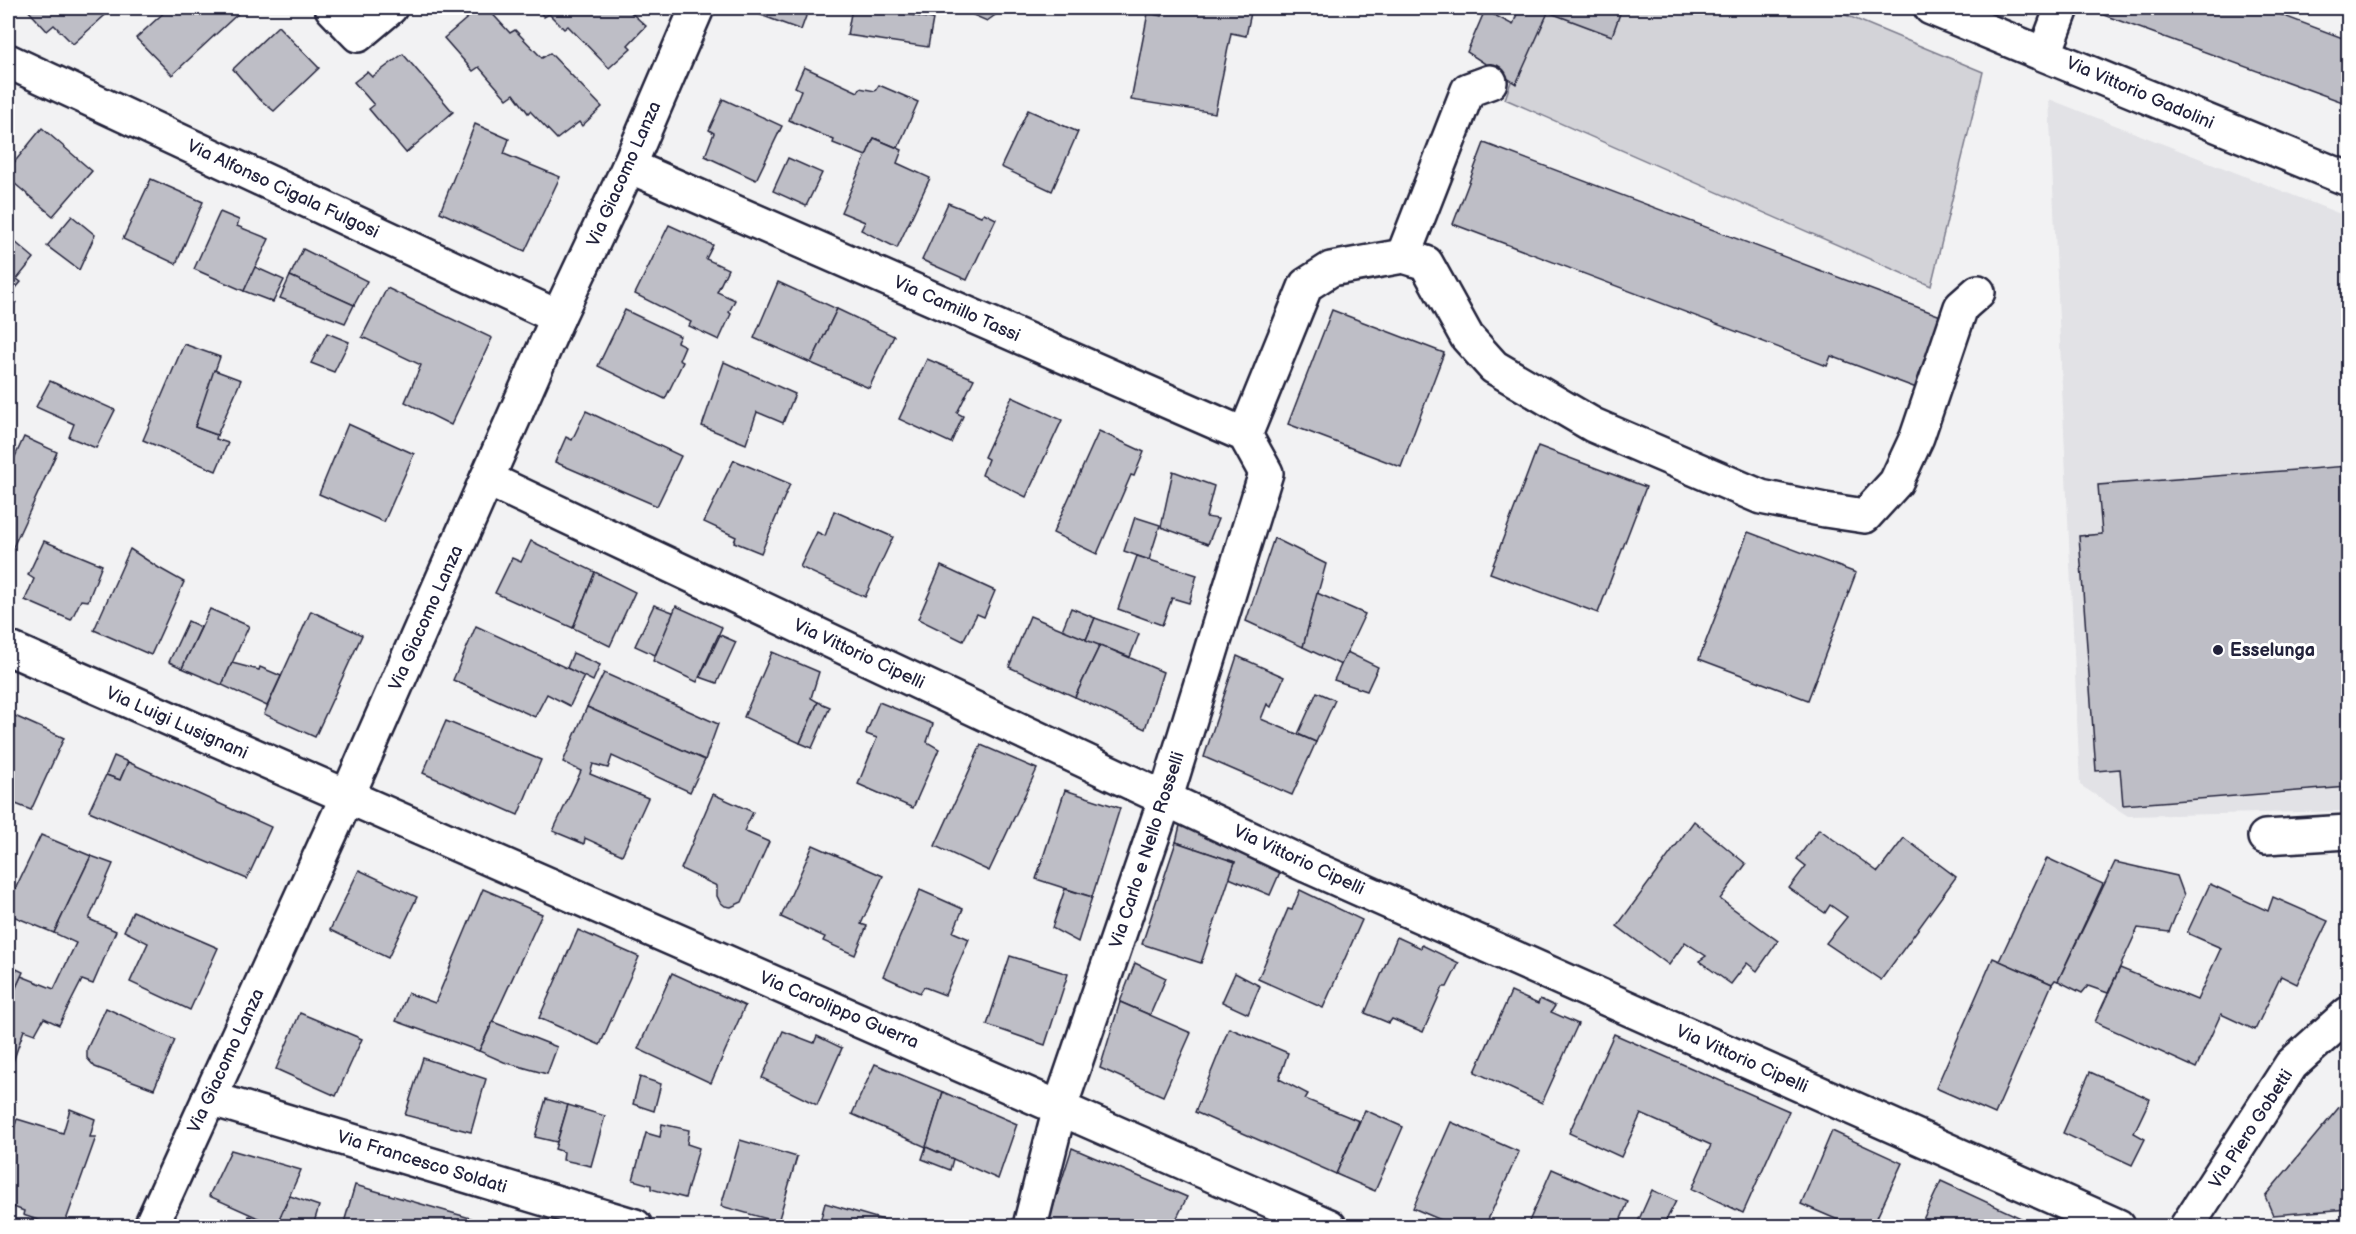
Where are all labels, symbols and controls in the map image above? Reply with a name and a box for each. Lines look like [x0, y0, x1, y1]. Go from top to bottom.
street label: Via Vittorio Gadolini [2063, 52, 2217, 134]
street label: Via Giacomo Lanza [583, 98, 665, 250]
street label: Via Alfonso Cigala Fulgosi [184, 135, 382, 243]
street label: Via Camillo Tassi [891, 272, 1023, 346]
street label: Via Giacomo Lanza [385, 542, 467, 694]
street label: Via Vittorio Cipelli [790, 614, 928, 694]
place label: Esselunga [2230, 640, 2315, 661]
marker: Esselunga [2211, 643, 2225, 657]
street label: Via Luigi Lusignani [103, 682, 251, 764]
street label: Via Carlo e Nello Rosselli [1105, 749, 1189, 951]
street label: Via Vittorio Cipelli [1230, 820, 1368, 900]
street label: Via Carolippo Guerra [756, 967, 922, 1053]
street label: Via Giacomo Lanza [183, 986, 269, 1136]
street label: Via Vittorio Cipelli [1673, 1021, 1811, 1097]
street label: Via Piero Gobetti [2205, 1066, 2297, 1192]
street label: Via Francesco Soldati [335, 1126, 509, 1198]

